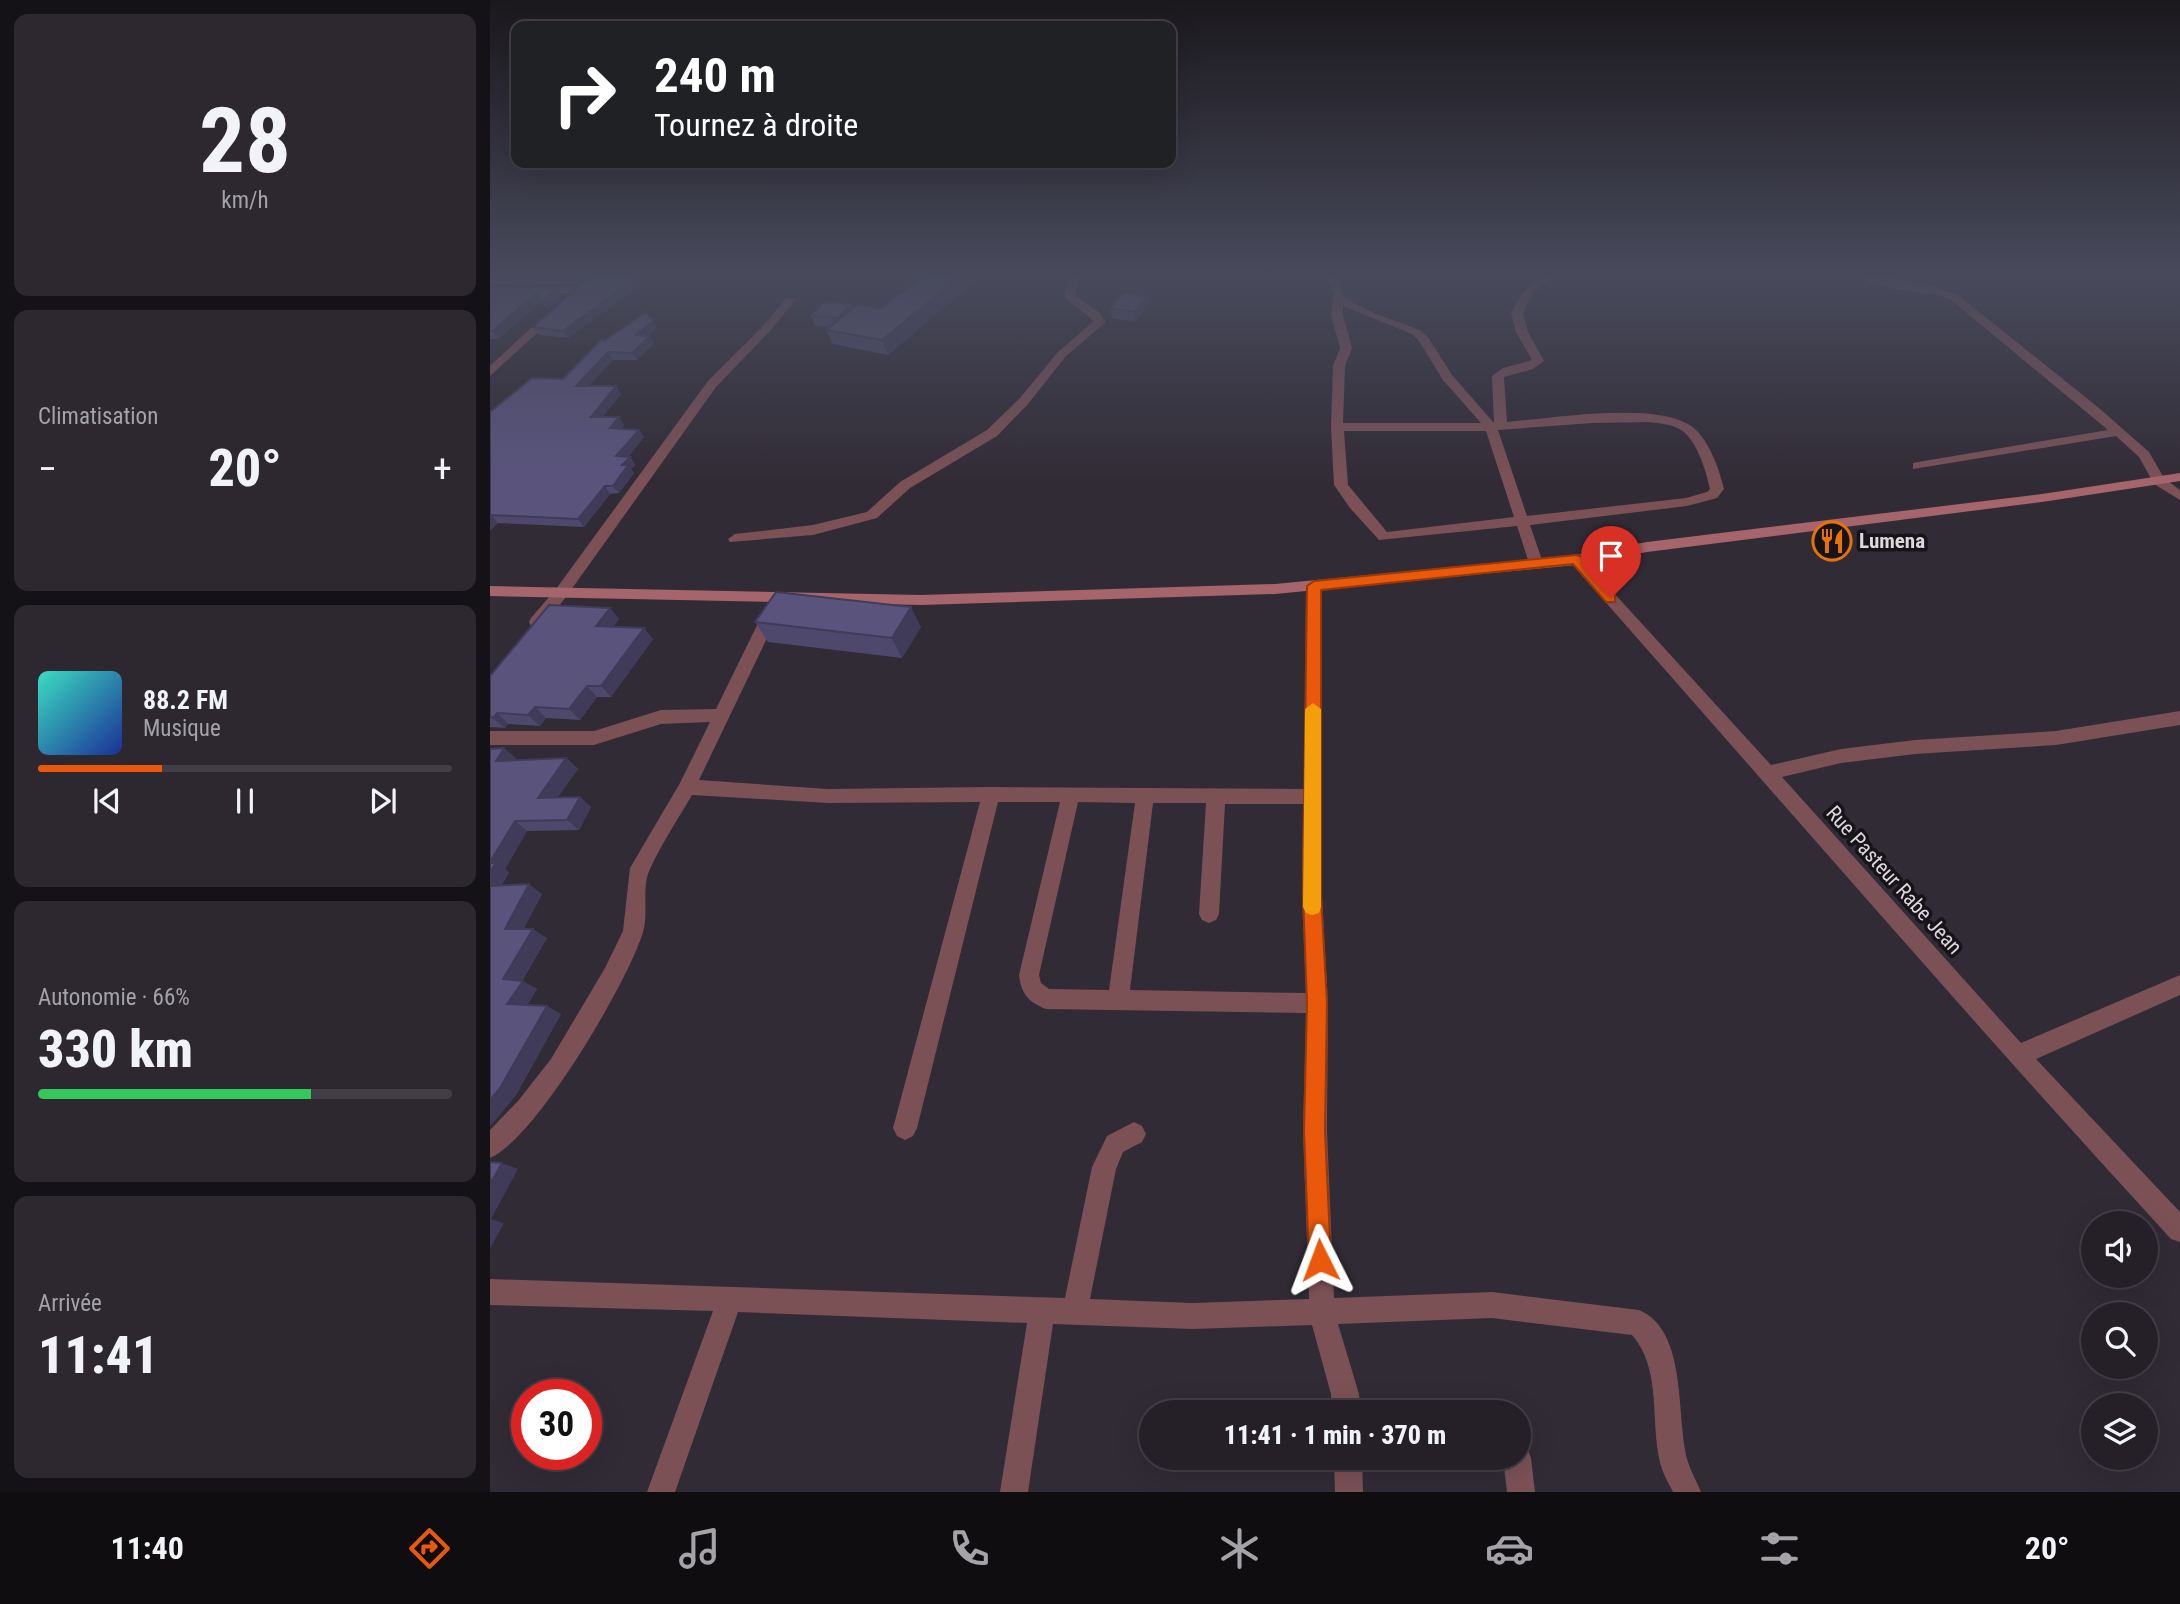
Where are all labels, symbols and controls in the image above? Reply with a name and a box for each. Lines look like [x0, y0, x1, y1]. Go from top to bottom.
text: 240 m [654, 47, 776, 104]
icon: right [539, 49, 630, 140]
text: 28 [199, 88, 291, 194]
text: Tournez à droite [654, 106, 858, 144]
text: km/h [221, 187, 269, 214]
text: Climatisation [38, 403, 158, 430]
text: 20° [208, 438, 282, 499]
text: − [38, 447, 57, 491]
text: + [433, 447, 452, 491]
restaurant icon: Lumena [1811, 520, 1853, 562]
pin [1581, 526, 1641, 598]
place label: Lumena [1859, 529, 1925, 553]
icon: arrive [1592, 537, 1630, 575]
text: 88.2 FM [143, 685, 228, 715]
text: Musique [143, 715, 221, 742]
icon: previous [88, 782, 126, 820]
icon: pause [226, 782, 264, 820]
icon: next [364, 782, 402, 820]
street label: Rue Pasteur Rabe Jean [1821, 801, 1967, 959]
text: Autonomie · 66% [38, 984, 190, 1011]
text: 330 km [38, 1019, 193, 1080]
map controls [2081, 1211, 2158, 1470]
button: sound [2081, 1211, 2158, 1288]
position arrow [1283, 1223, 1357, 1297]
text: Arrivée [38, 1290, 102, 1317]
button: search [2081, 1302, 2158, 1379]
text: 11:41 [38, 1325, 158, 1386]
speed limit sign: 30 [511, 1379, 602, 1470]
button: layers [2081, 1393, 2158, 1470]
text: 11:41 · 1 min · 370 m [1224, 1420, 1446, 1450]
icon: directions [405, 1524, 454, 1573]
icon: music [675, 1524, 724, 1573]
icon: phone [945, 1524, 994, 1573]
icon: climate [1215, 1524, 1264, 1573]
icon: car [1485, 1524, 1534, 1573]
icon: filters [1755, 1524, 1804, 1573]
text: 11:40 [110, 1529, 184, 1567]
text: 20° [2025, 1529, 2069, 1567]

